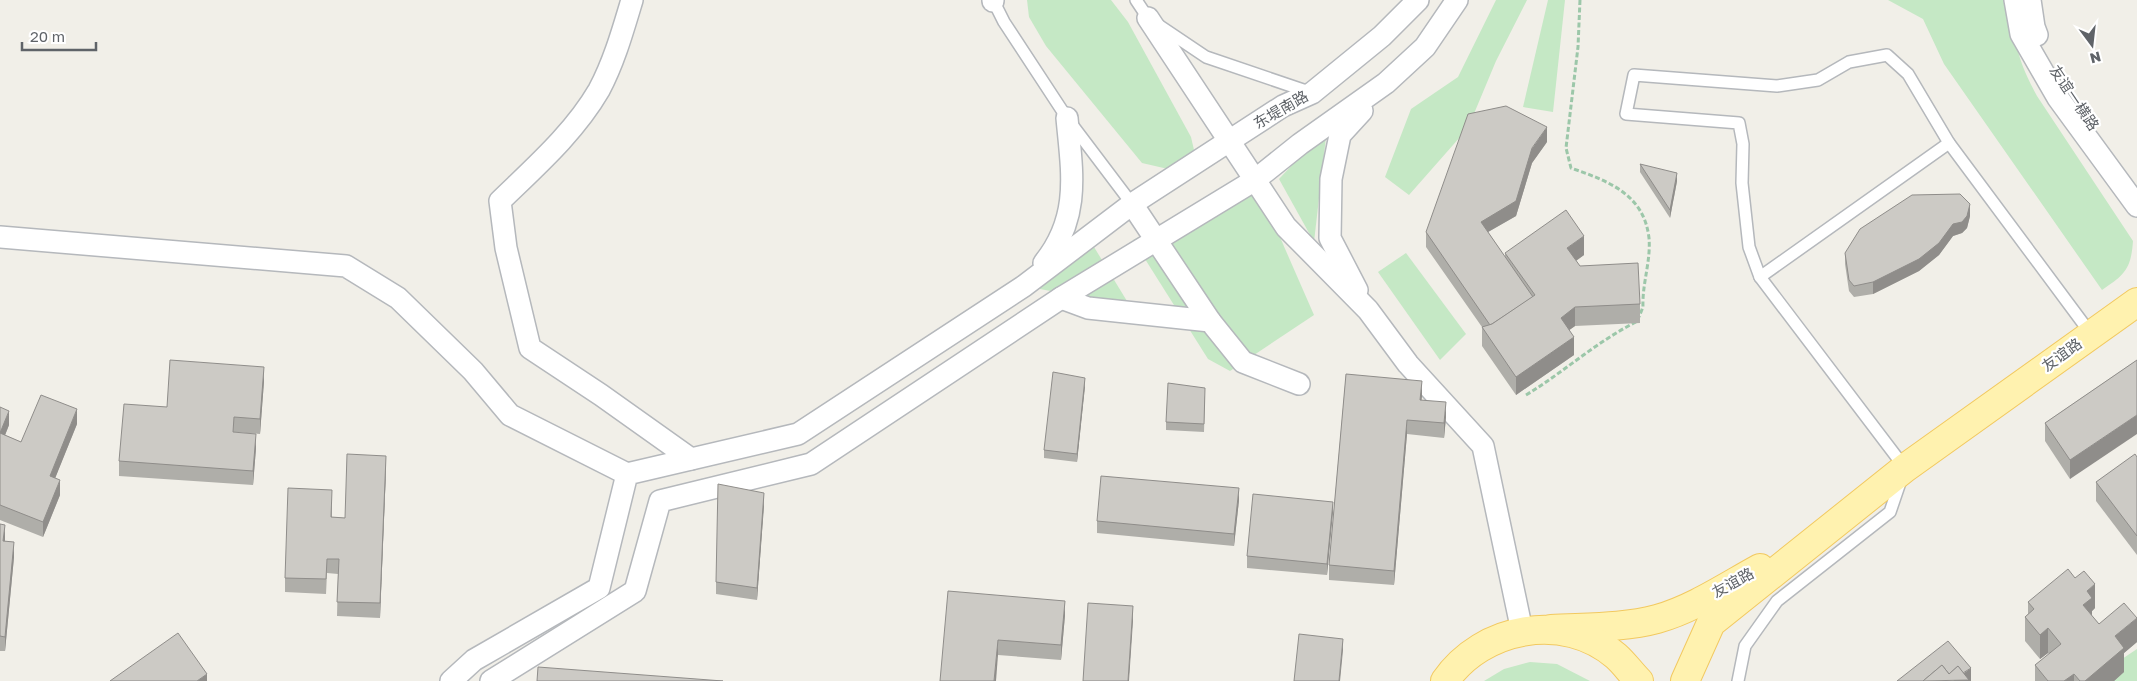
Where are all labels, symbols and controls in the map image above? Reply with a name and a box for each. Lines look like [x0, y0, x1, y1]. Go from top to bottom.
scale bar [22, 20, 96, 52]
north arrow [2067, 20, 2117, 70]
text: 20 m [30, 27, 65, 45]
text: N [2088, 48, 2103, 68]
street label: 友谊一横路 [2046, 61, 2103, 134]
street label: 东堤南路 [1250, 86, 1311, 132]
street label: 友谊路 [2038, 334, 2085, 375]
street label: 友谊路 [1708, 563, 1757, 601]

